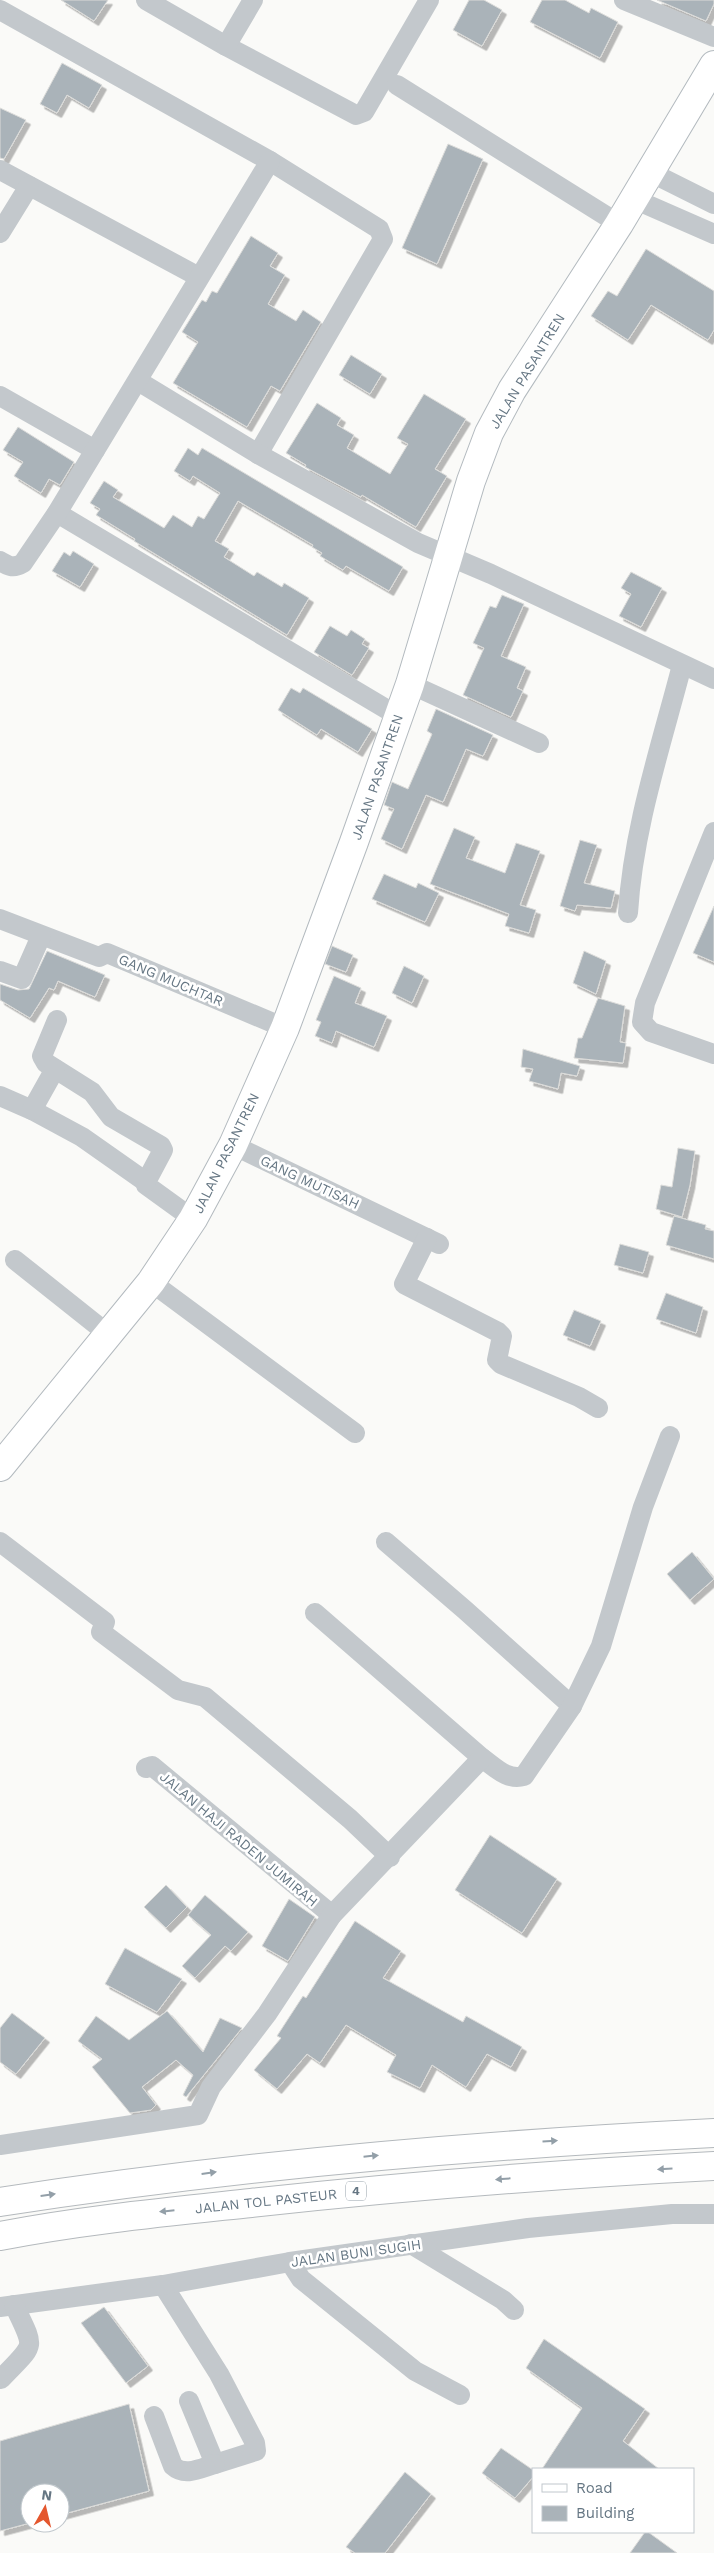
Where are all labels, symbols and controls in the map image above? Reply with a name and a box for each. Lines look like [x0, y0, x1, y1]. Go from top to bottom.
street label: JALAN PASANTREN [486, 310, 568, 432]
street label: JALAN PASANTREN [348, 712, 406, 842]
street label: GANG MUCHTAR [116, 951, 226, 1009]
street label: JALAN PASANTREN [190, 1090, 262, 1216]
street label: GANG MUTISAH [258, 1152, 362, 1212]
street label: JALAN HAJI RADEN JUMIRAH [157, 1768, 321, 1910]
one-way arrow [542, 2137, 558, 2145]
one-way arrow [363, 2152, 379, 2160]
one-way arrow [657, 2165, 673, 2173]
one-way arrow [202, 2169, 218, 2177]
one-way arrow [495, 2175, 511, 2183]
road number: 4 [346, 2182, 366, 2200]
street label: JALAN TOL PASTEUR [194, 2186, 338, 2216]
one-way arrow [41, 2191, 57, 2199]
one-way arrow [159, 2207, 175, 2215]
street label: JALAN BUNI SUGIH [290, 2236, 422, 2270]
legend [532, 2468, 694, 2533]
text: Road [576, 2479, 613, 2497]
north arrow [20, 2483, 70, 2533]
text: N [41, 2486, 53, 2504]
text: Building [576, 2504, 634, 2522]

